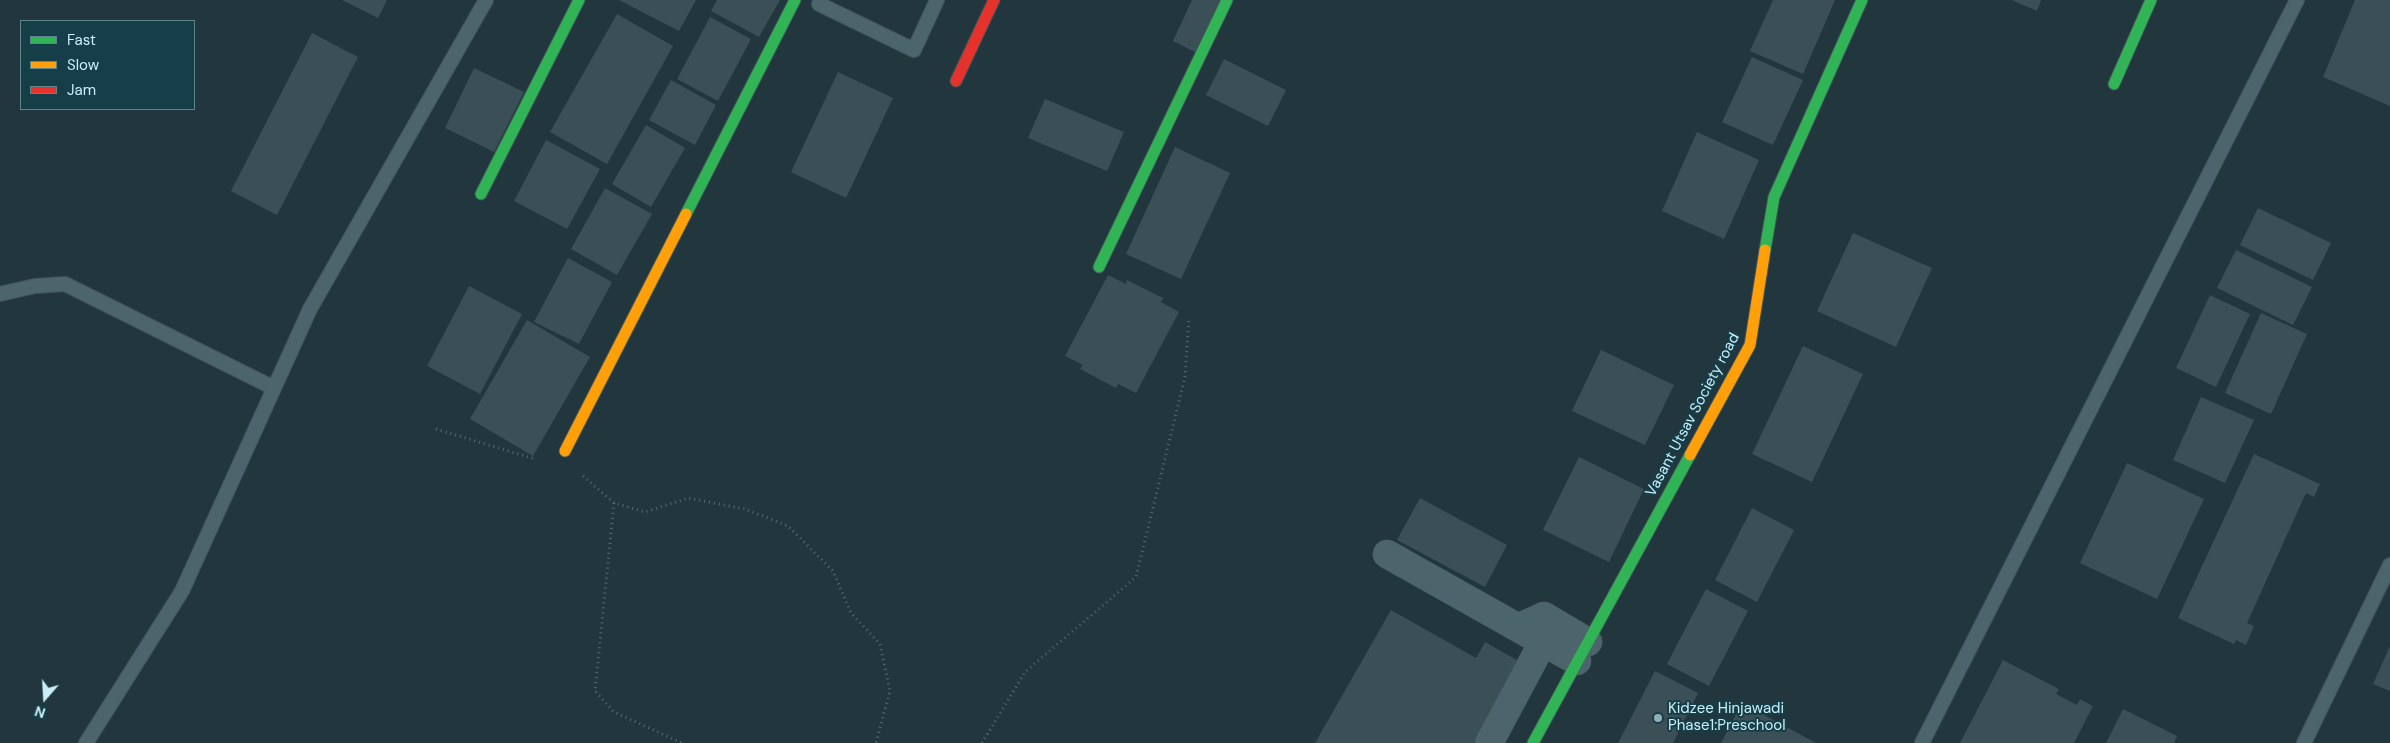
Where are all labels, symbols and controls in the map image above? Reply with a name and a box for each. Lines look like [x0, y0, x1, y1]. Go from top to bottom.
legend [20, 20, 195, 110]
text: Fast [67, 30, 96, 50]
text: Slow [67, 55, 99, 75]
text: Jam [67, 80, 96, 100]
street label: Vasant Utsav Society road [1642, 330, 1744, 500]
north arrow [20, 673, 70, 723]
place label: Kidzee Hinjawadi Phase1:Preschool [1668, 700, 1786, 735]
text: N [32, 702, 48, 722]
marker: Kidzee Hinjawadi Phase1:Preschool [1652, 712, 1664, 724]

